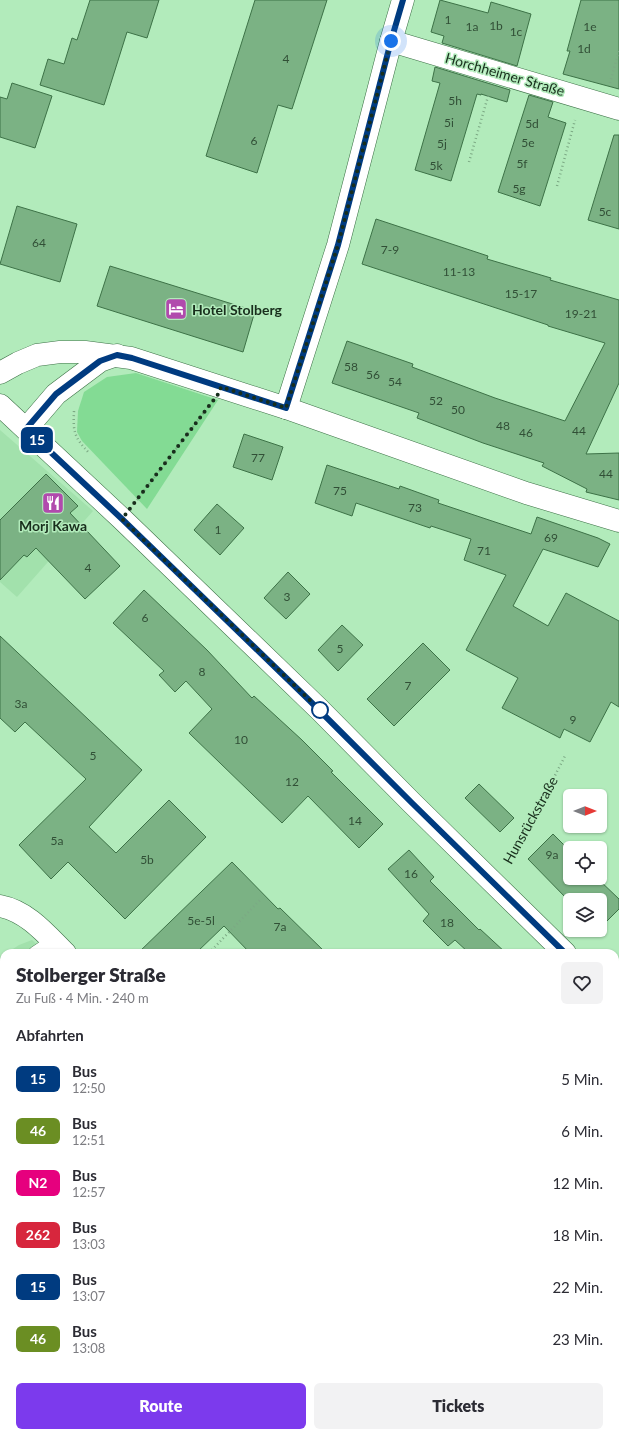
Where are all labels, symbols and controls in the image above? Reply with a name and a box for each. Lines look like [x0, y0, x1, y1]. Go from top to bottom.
house number: 1 [445, 12, 452, 27]
house number: 1b [489, 18, 503, 33]
house number: 1a [466, 19, 478, 34]
house number: 1e [583, 19, 597, 34]
house number: 1c [510, 24, 523, 39]
your location [381, 31, 401, 51]
house number: 1d [577, 41, 591, 56]
street label: Horchheimer Straße [443, 49, 567, 99]
house number: 4 [283, 51, 290, 66]
house number: 5h [448, 93, 462, 108]
house number: 5i [444, 115, 454, 130]
house number: 5d [525, 116, 539, 131]
house number: 6 [251, 133, 258, 148]
house number: 5e [521, 135, 535, 150]
house number: 5j [437, 136, 447, 151]
house number: 5f [516, 156, 528, 171]
house number: 5k [429, 158, 443, 173]
house number: 5g [512, 181, 526, 196]
house number: 5c [599, 204, 612, 219]
house number: 64 [32, 235, 46, 250]
house number: 7-9 [381, 242, 399, 257]
house number: 11-13 [443, 264, 475, 279]
house number: 15-17 [505, 286, 537, 301]
hotel icon: Hotel Stolberg [163, 296, 189, 322]
place label: Hotel Stolberg [192, 301, 283, 318]
house number: 19-21 [565, 306, 597, 321]
house number: 58 [344, 359, 358, 374]
house number: 56 [366, 367, 380, 382]
house number: 54 [388, 374, 402, 389]
house number: 52 [429, 393, 443, 408]
house number: 50 [451, 402, 465, 417]
house number: 48 [496, 418, 510, 433]
house number: 44 [572, 423, 586, 438]
house number: 46 [519, 425, 533, 440]
line badge: 15 [19, 427, 55, 453]
text: 15 [29, 431, 45, 448]
house number: 77 [251, 450, 265, 465]
house number: 44 [599, 466, 613, 481]
house number: 75 [333, 483, 347, 498]
restaurant icon: Morj Kawa [40, 490, 66, 516]
house number: 73 [408, 500, 422, 515]
place label: Morj Kawa [19, 517, 87, 534]
house number: 1 [215, 522, 222, 537]
house number: 69 [544, 530, 558, 545]
house number: 71 [477, 543, 491, 558]
house number: 4 [85, 560, 92, 575]
house number: 3 [284, 589, 291, 604]
house number: 6 [142, 610, 149, 625]
house number: 5 [337, 641, 344, 656]
house number: 8 [199, 664, 206, 679]
house number: 7 [405, 678, 412, 693]
house number: 3a [15, 696, 27, 711]
unlabelled marker [311, 701, 329, 719]
house number: 9 [570, 712, 577, 727]
house number: 10 [234, 732, 248, 747]
house number: 5 [90, 748, 97, 763]
street label: Hunsrückstraße [499, 773, 561, 867]
house number: 12 [285, 774, 299, 789]
north arrow [563, 789, 607, 833]
map controls [563, 789, 607, 937]
house number: 14 [348, 813, 362, 828]
house number: 5a [51, 833, 63, 848]
button: locate [563, 841, 607, 885]
house number: 9a [546, 847, 558, 862]
house number: 5b [140, 852, 154, 867]
house number: 16 [404, 866, 418, 881]
button: layers [563, 893, 607, 937]
house number: 5e-5l [187, 913, 215, 928]
house number: 18 [440, 915, 454, 930]
house number: 7a [274, 919, 286, 934]
button: heart [561, 962, 603, 1004]
text: Stolberger Straße [16, 963, 166, 986]
text: Zu Fuß · 4 Min. · 240 m [16, 990, 149, 1006]
text: Abfahrten [16, 1026, 84, 1044]
text: Bus [72, 1062, 97, 1080]
text: 15 [30, 1070, 46, 1087]
text: 5 Min. [561, 1070, 603, 1088]
text: 12:50 [72, 1080, 105, 1096]
text: Bus [72, 1114, 97, 1132]
text: 46 [30, 1122, 46, 1139]
text: 6 Min. [561, 1122, 603, 1140]
text: 12:51 [72, 1132, 105, 1148]
text: Bus [72, 1166, 97, 1184]
text: N2 [29, 1174, 47, 1191]
text: 12 Min. [552, 1174, 603, 1192]
text: 12:57 [72, 1184, 105, 1200]
text: Bus [72, 1218, 97, 1236]
text: 262 [26, 1226, 50, 1243]
text: 18 Min. [552, 1226, 603, 1244]
text: 13:03 [72, 1236, 105, 1252]
text: Bus [72, 1270, 97, 1288]
text: 15 [30, 1278, 46, 1295]
text: 22 Min. [552, 1278, 603, 1296]
text: 13:07 [72, 1288, 105, 1304]
text: Bus [72, 1322, 97, 1340]
text: 46 [30, 1330, 46, 1347]
text: 23 Min. [552, 1330, 603, 1348]
text: 13:08 [72, 1340, 105, 1356]
button: Route [16, 1383, 306, 1429]
button: Tickets [314, 1383, 603, 1429]

